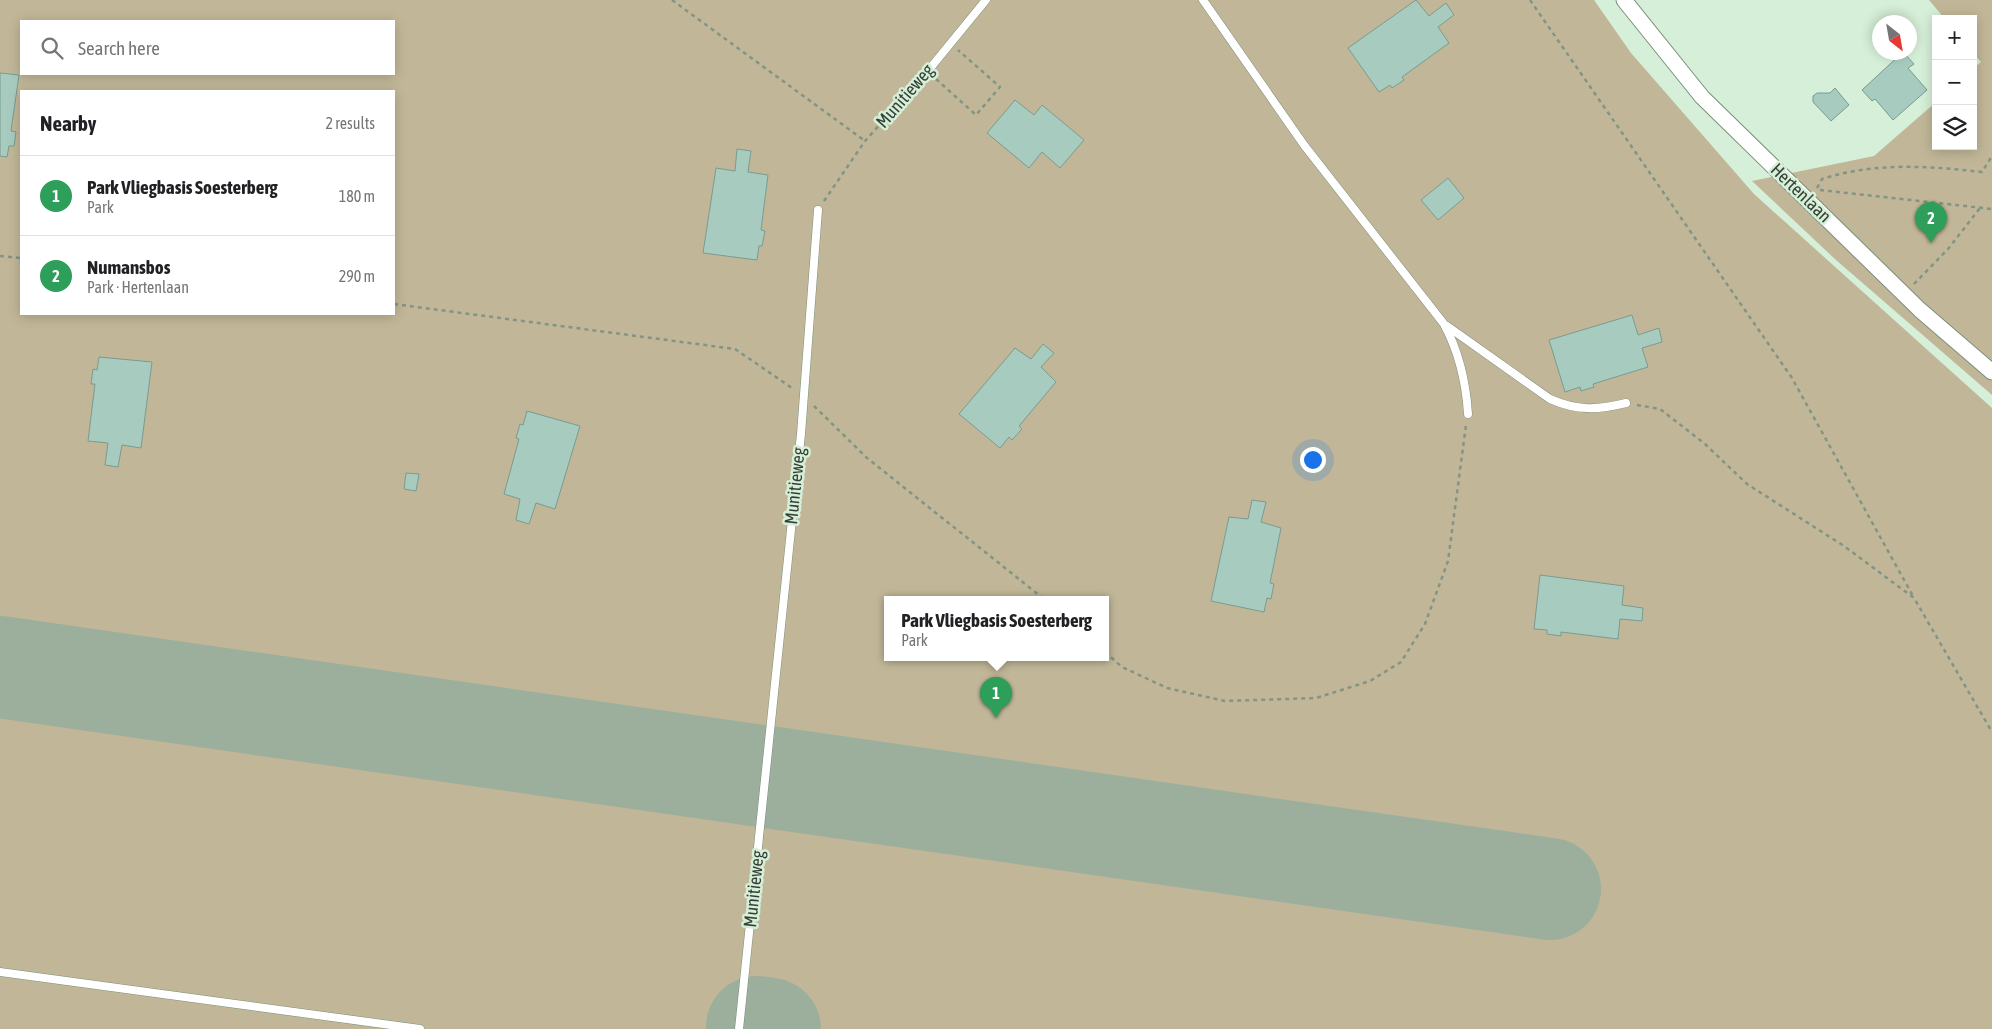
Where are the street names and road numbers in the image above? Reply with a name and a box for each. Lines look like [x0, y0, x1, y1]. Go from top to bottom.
street label: Munitieweg [871, 59, 938, 132]
street label: Hertenlaan [1767, 159, 1836, 227]
street label: Munitieweg [780, 446, 809, 526]
street label: Munitieweg [739, 849, 768, 929]

